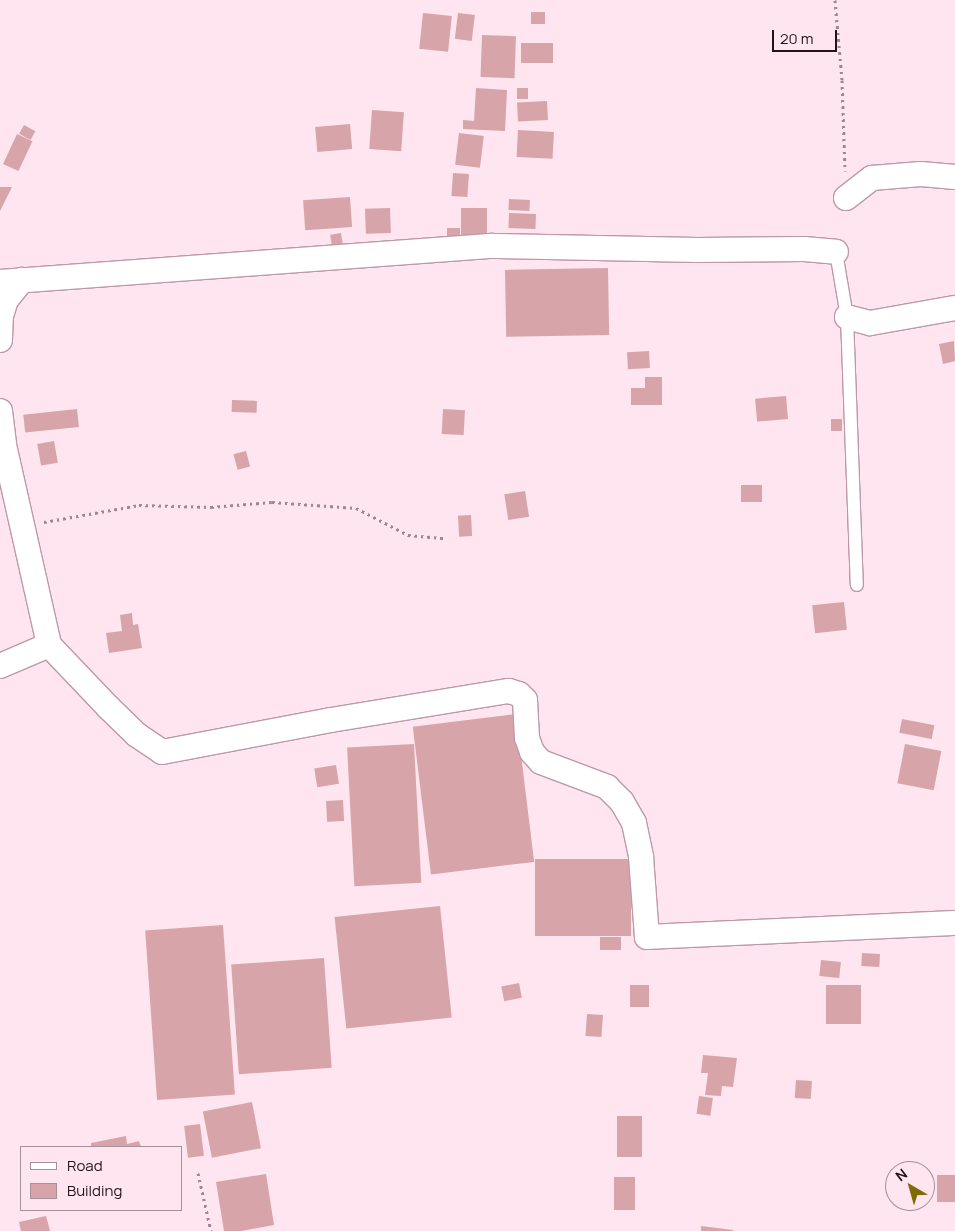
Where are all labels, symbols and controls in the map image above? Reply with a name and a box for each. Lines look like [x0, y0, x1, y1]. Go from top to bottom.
scale bar [775, 20, 840, 52]
text: 20 m [780, 28, 813, 49]
legend [20, 1146, 182, 1211]
text: Road [67, 1155, 103, 1176]
north arrow [885, 1161, 935, 1211]
text: N [891, 1164, 911, 1185]
text: Building [67, 1180, 122, 1201]

